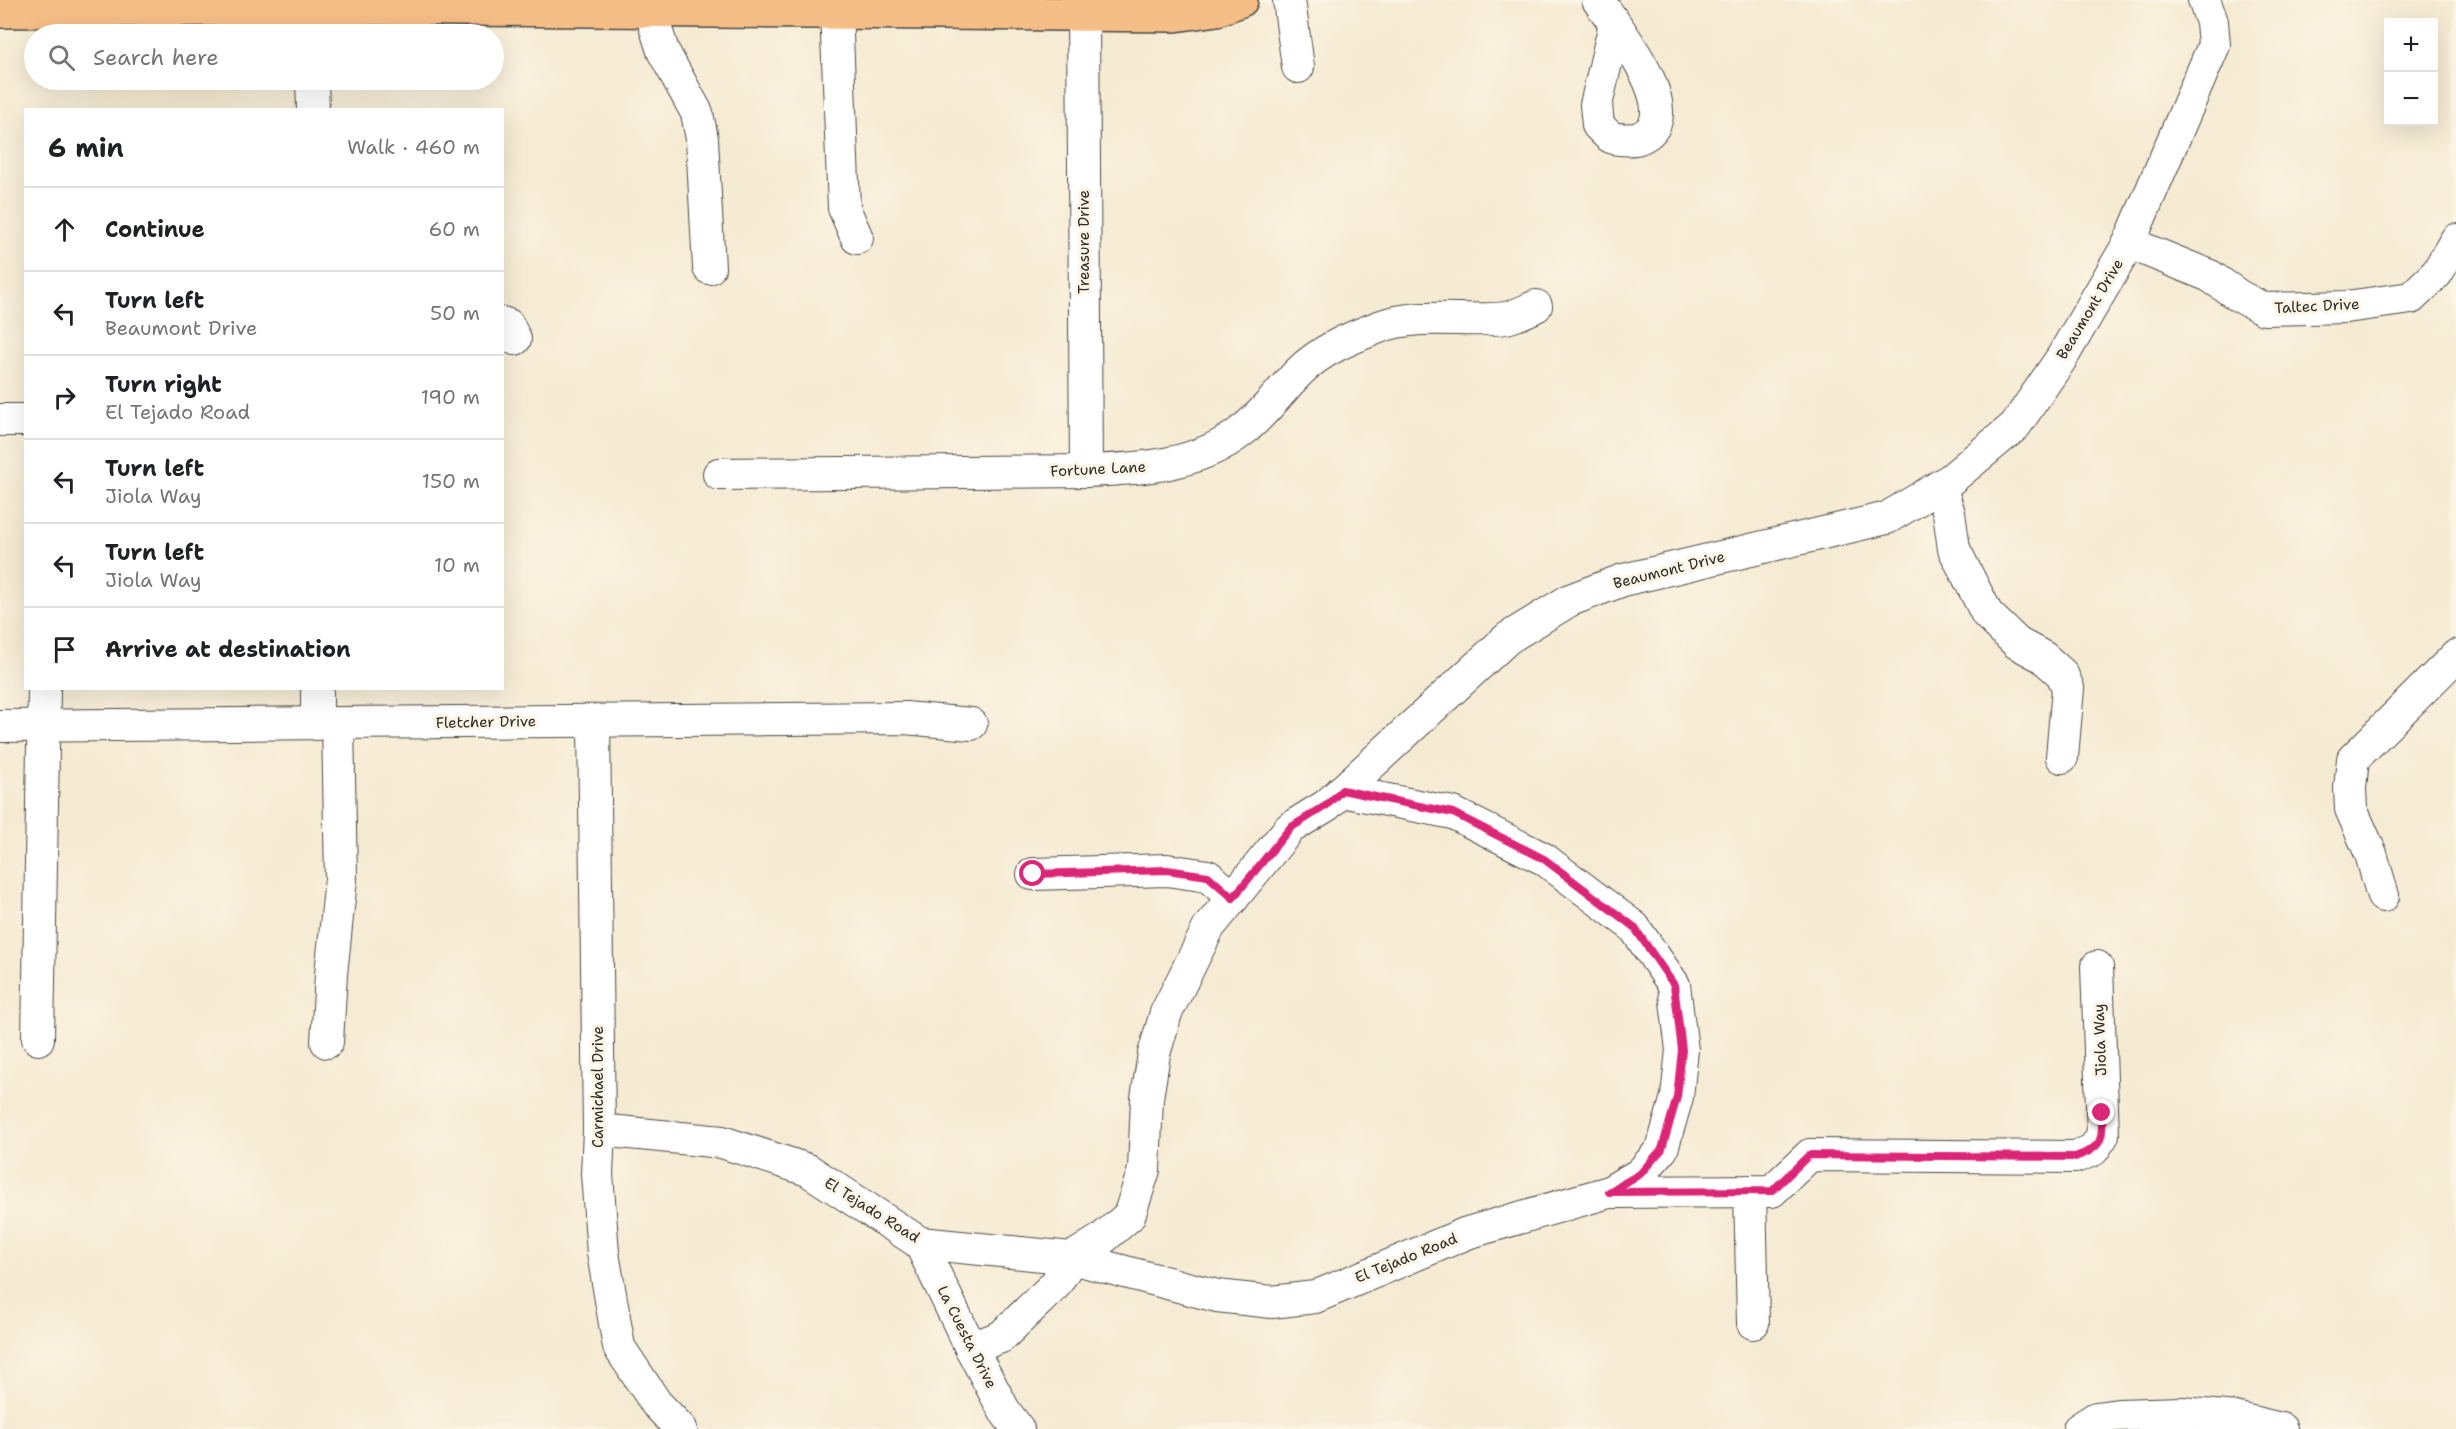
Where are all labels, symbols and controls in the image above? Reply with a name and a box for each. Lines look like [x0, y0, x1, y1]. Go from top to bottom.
map controls [2384, 18, 2438, 126]
button: + [2384, 18, 2438, 72]
search box [24, 24, 504, 90]
icon: search [45, 41, 78, 74]
text: Search here [93, 43, 219, 72]
button: − [2384, 72, 2438, 126]
text: 6 min [48, 130, 124, 165]
text: Walk · 460 m [347, 134, 480, 160]
street label: Treasure Drive [1074, 190, 1094, 294]
icon: ahead [48, 213, 81, 246]
text: Continue [105, 215, 205, 244]
text: 60 m [428, 216, 480, 242]
street label: Beaumont Drive [2052, 255, 2128, 363]
text: Turn left [105, 286, 204, 315]
street label: Taltec Drive [2274, 294, 2360, 318]
icon: left [48, 297, 81, 330]
text: 50 m [430, 300, 480, 326]
text: Beaumont Drive [105, 315, 257, 341]
text: Turn right [105, 370, 222, 399]
icon: right [48, 381, 81, 414]
text: 190 m [421, 384, 480, 410]
text: El Tejado Road [105, 399, 250, 425]
text: Turn left [105, 454, 204, 483]
street label: Fortune Lane [1050, 457, 1146, 481]
icon: left [48, 465, 81, 498]
text: 150 m [422, 468, 480, 494]
text: Jiola Way [105, 483, 202, 509]
text: Turn left [105, 538, 204, 567]
street label: Beaumont Drive [1611, 546, 1727, 594]
icon: left [48, 549, 81, 582]
text: 10 m [434, 552, 480, 578]
text: Jiola Way [105, 567, 202, 593]
icon: arrive [48, 633, 81, 666]
text: Arrive at destination [105, 635, 351, 664]
street label: Fletcher Drive [436, 711, 536, 733]
route start [1019, 860, 1045, 886]
street label: Jiola Way [2089, 1003, 2111, 1077]
street label: Carmichael Drive [588, 1026, 608, 1148]
route end [2088, 1099, 2114, 1125]
street label: El Tejado Road [821, 1173, 924, 1248]
street label: El Tejado Road [1352, 1228, 1461, 1288]
street label: La Cuesta Drive [933, 1282, 1001, 1392]

